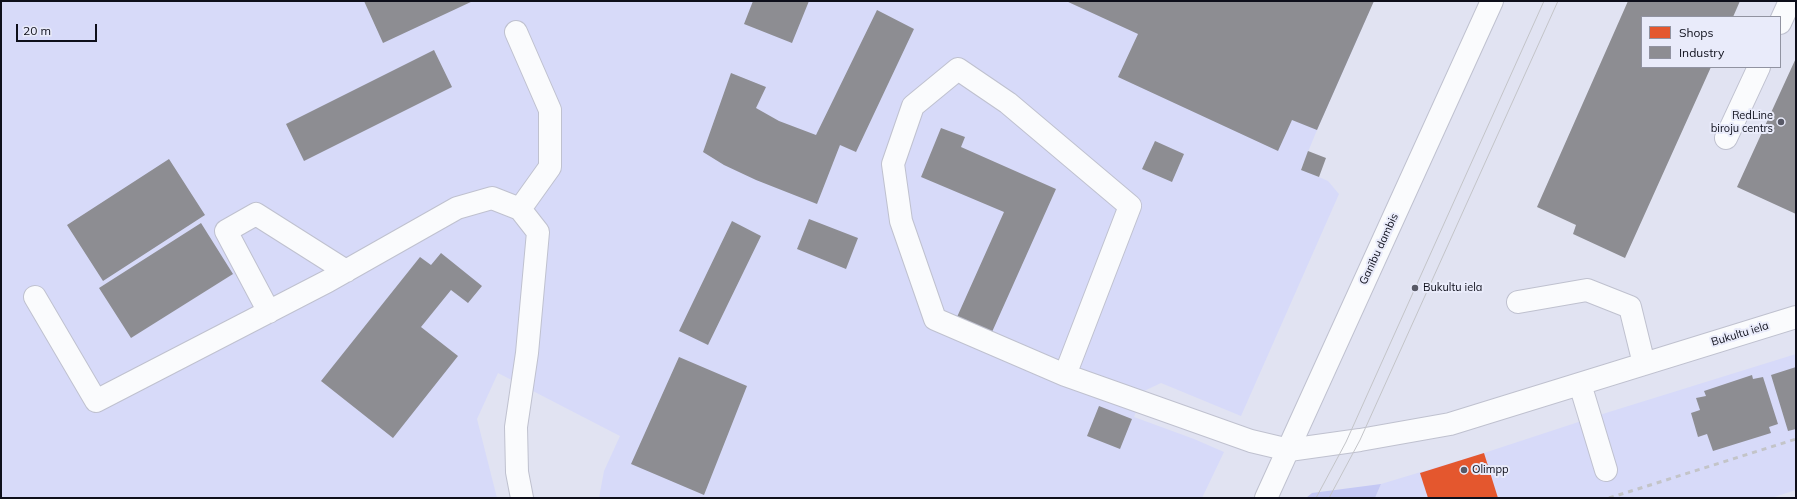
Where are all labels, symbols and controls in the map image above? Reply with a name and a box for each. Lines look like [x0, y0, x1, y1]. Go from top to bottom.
scale bar [18, 16, 99, 42]
legend [1641, 16, 1781, 68]
text: 20 m [23, 23, 51, 38]
text: Shops [1679, 25, 1714, 40]
text: Industry [1679, 45, 1724, 60]
place label: RedLine biroju centrs [1711, 109, 1773, 135]
marker: RedLine biroju centrs [1776, 117, 1786, 127]
street label: Ganību dambis [1357, 211, 1401, 287]
place label: Bukultu iela [1423, 281, 1482, 295]
marker: Bukultu iela [1410, 283, 1420, 293]
street label: Bukultu iela [1710, 319, 1770, 349]
place label: Olimpp [1472, 463, 1509, 477]
marker: Olimpp [1459, 465, 1469, 475]

